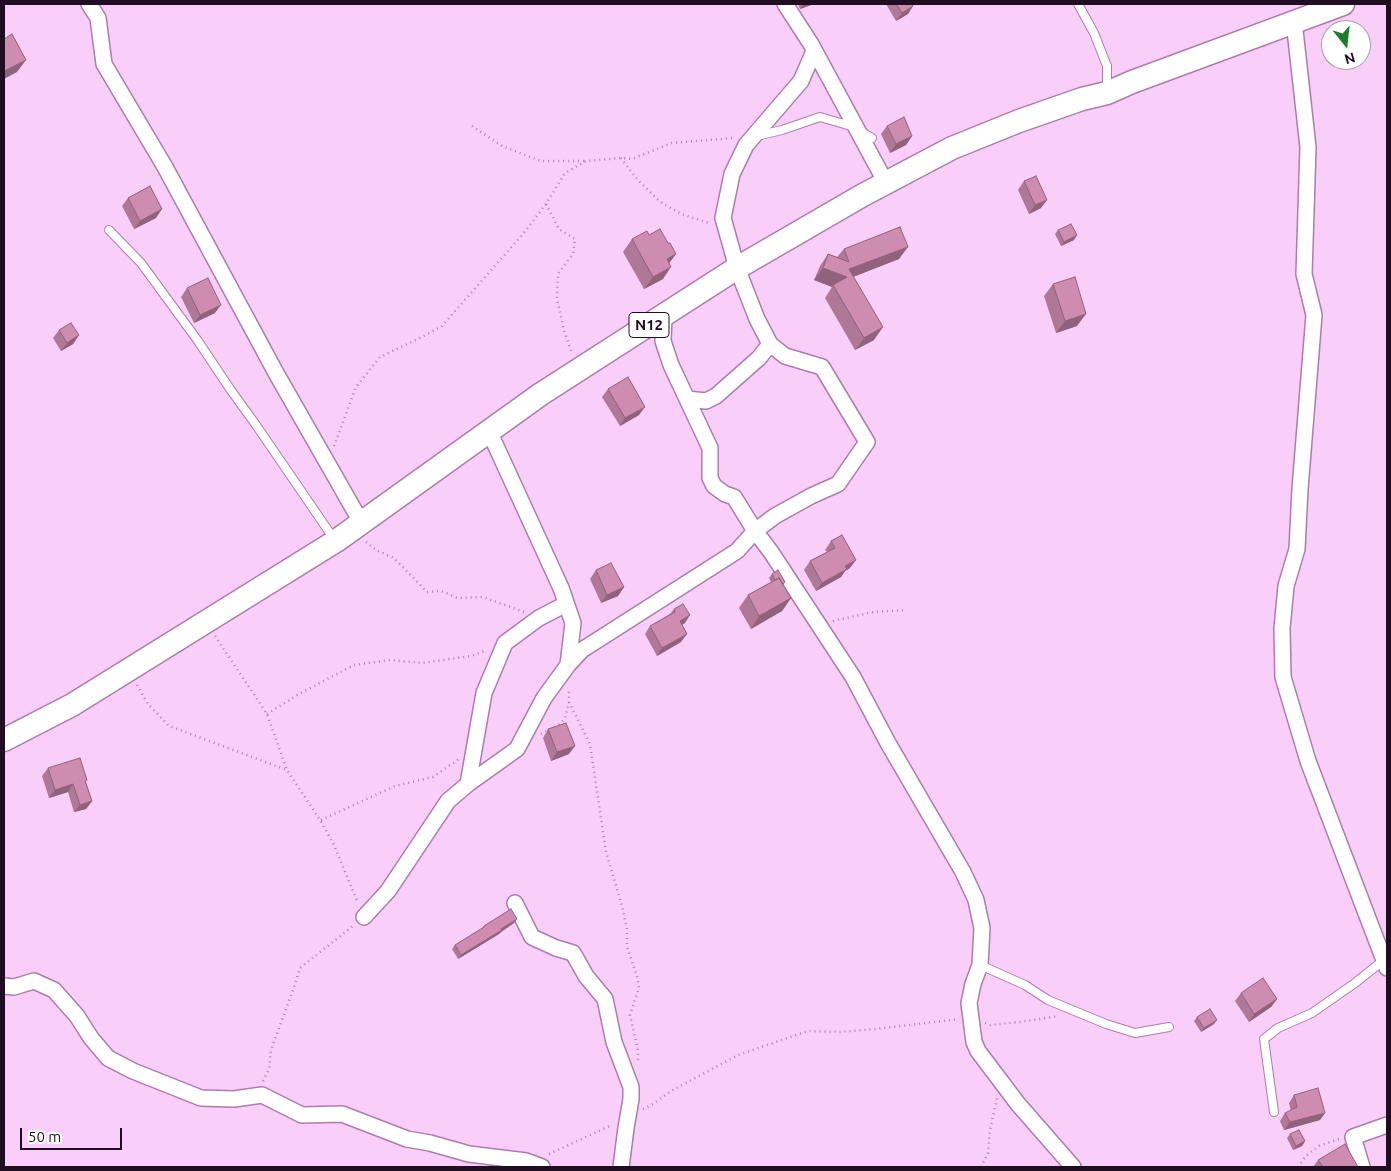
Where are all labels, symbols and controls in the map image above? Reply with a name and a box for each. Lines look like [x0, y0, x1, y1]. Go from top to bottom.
north arrow [1321, 20, 1371, 70]
text: N [1343, 49, 1357, 68]
road number: N12 [629, 312, 669, 338]
scale bar [22, 1118, 125, 1150]
text: 50 m [28, 1128, 61, 1145]

